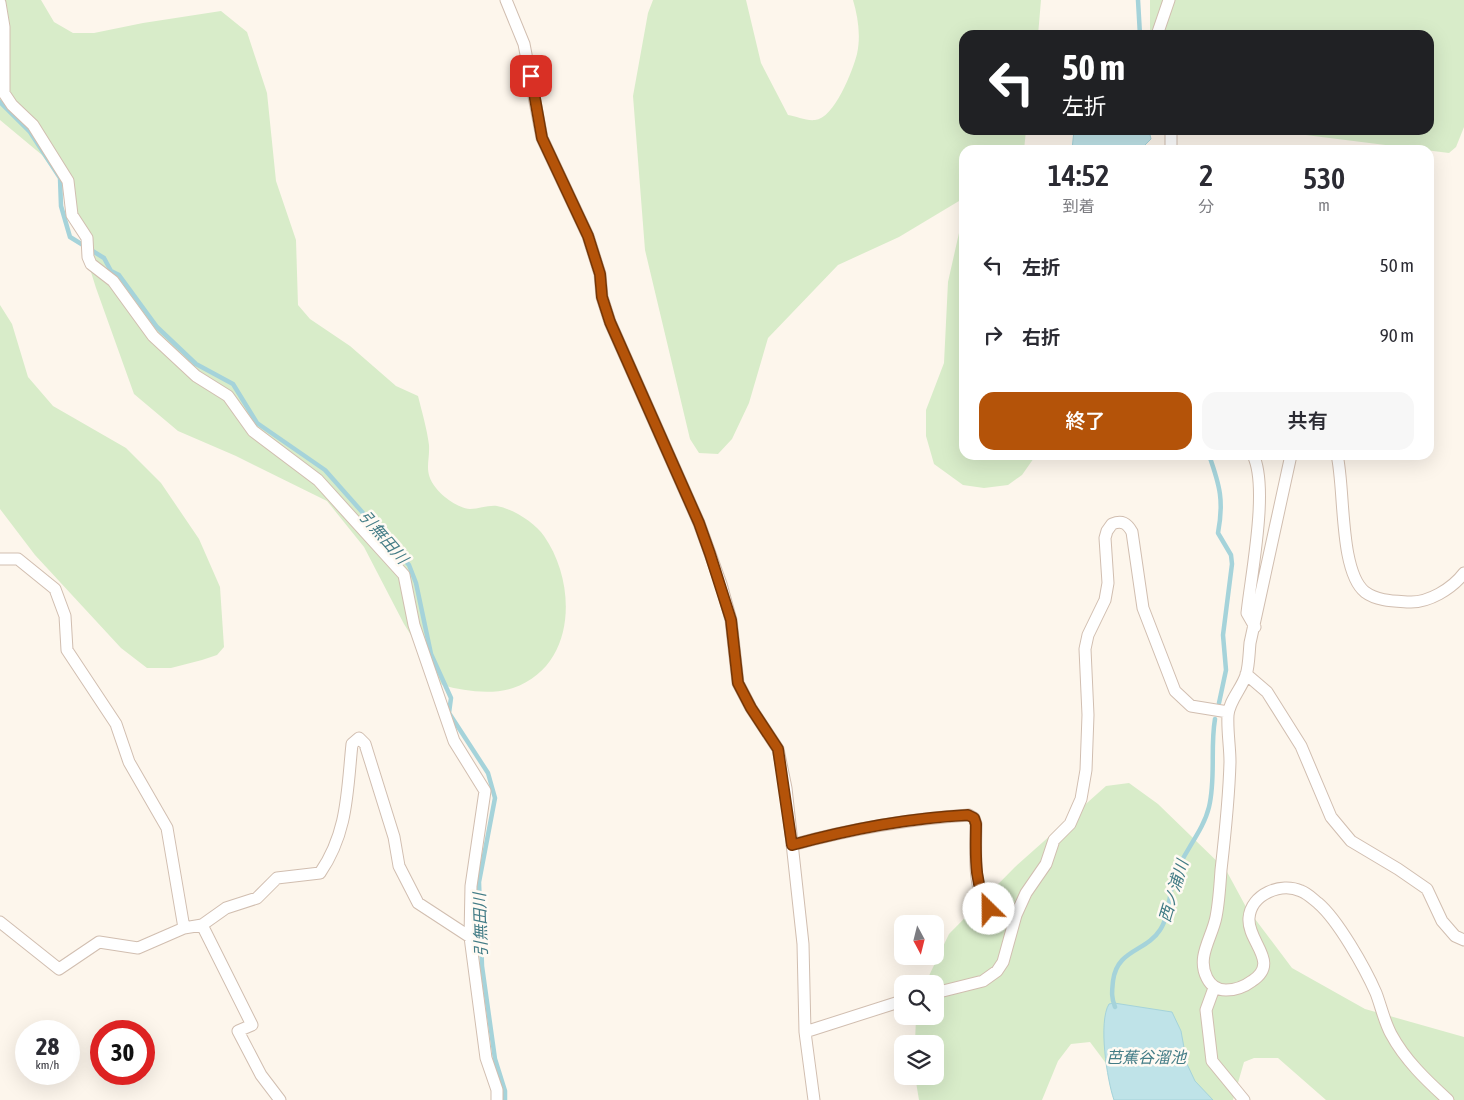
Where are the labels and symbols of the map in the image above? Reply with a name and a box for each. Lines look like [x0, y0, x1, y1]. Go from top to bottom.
pin [510, 55, 552, 97]
water label: 引無田川 [356, 507, 413, 569]
water label: 西ノ浦川 [1155, 856, 1192, 924]
position arrow [962, 882, 1014, 934]
water label: 引無田川 [470, 891, 490, 957]
north arrow [894, 915, 944, 965]
speed limit sign: 30 [90, 1020, 155, 1085]
water label: 芭蕉谷溜池 [1106, 1048, 1188, 1066]

